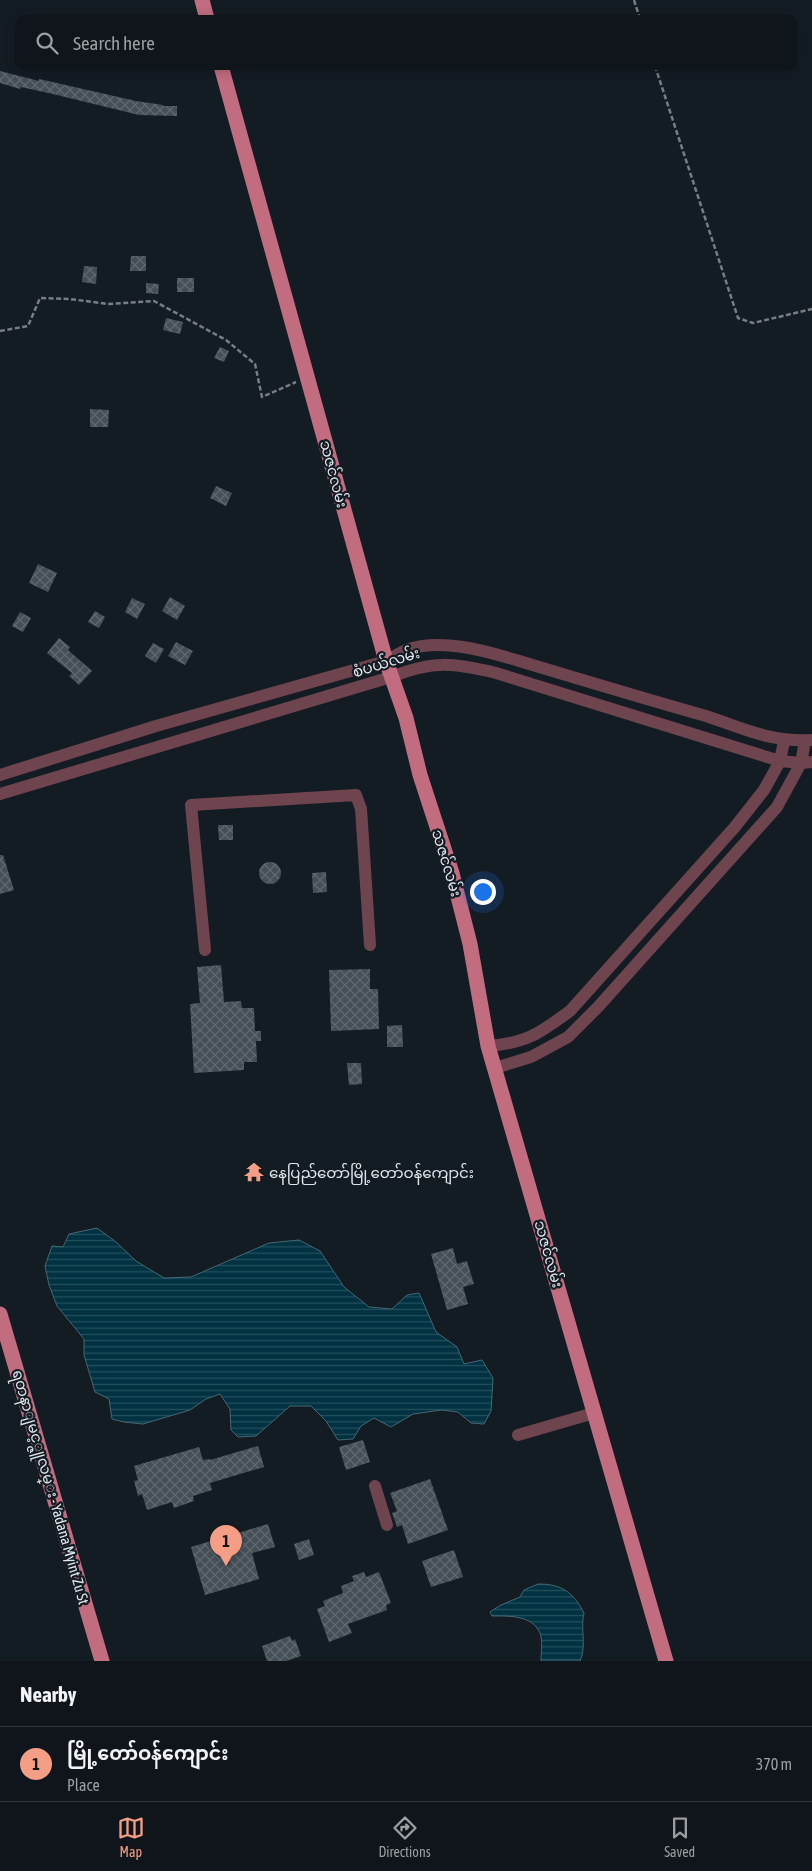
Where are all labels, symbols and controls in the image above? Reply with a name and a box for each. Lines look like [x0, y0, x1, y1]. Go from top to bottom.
search box [15, 15, 797, 70]
icon: search [33, 29, 61, 57]
text: Search here [73, 32, 155, 54]
street label: သဇင်လမ်း [317, 438, 352, 510]
street label: စံပယ်လမ်း [350, 643, 422, 680]
street label: သဇင်လမ်း [429, 827, 466, 899]
your location [470, 879, 496, 905]
temple icon: နေပြည်တော်မြို့တော်ဝန်ကျောင်း [243, 1161, 265, 1183]
place label: နေပြည်တော်မြို့တော်ဝန်ကျောင်း [269, 1163, 474, 1185]
street label: သဇင်လမ်း [531, 1218, 568, 1290]
street label: ရတနာျမင့္ဇူလမ္း - Yadana Myint Zu St [5, 1368, 93, 1607]
pin: 1 [210, 1525, 242, 1566]
text: Nearby [20, 1682, 76, 1706]
text: မြို့တော်ဝန်ကျောင်း [67, 1742, 229, 1764]
text: 1 [32, 1755, 40, 1773]
text: 370 m [756, 1755, 792, 1773]
text: Place [67, 1776, 100, 1794]
tab: Map [117, 1814, 145, 1860]
tab: Directions [378, 1814, 431, 1860]
tab: Saved [664, 1814, 695, 1860]

